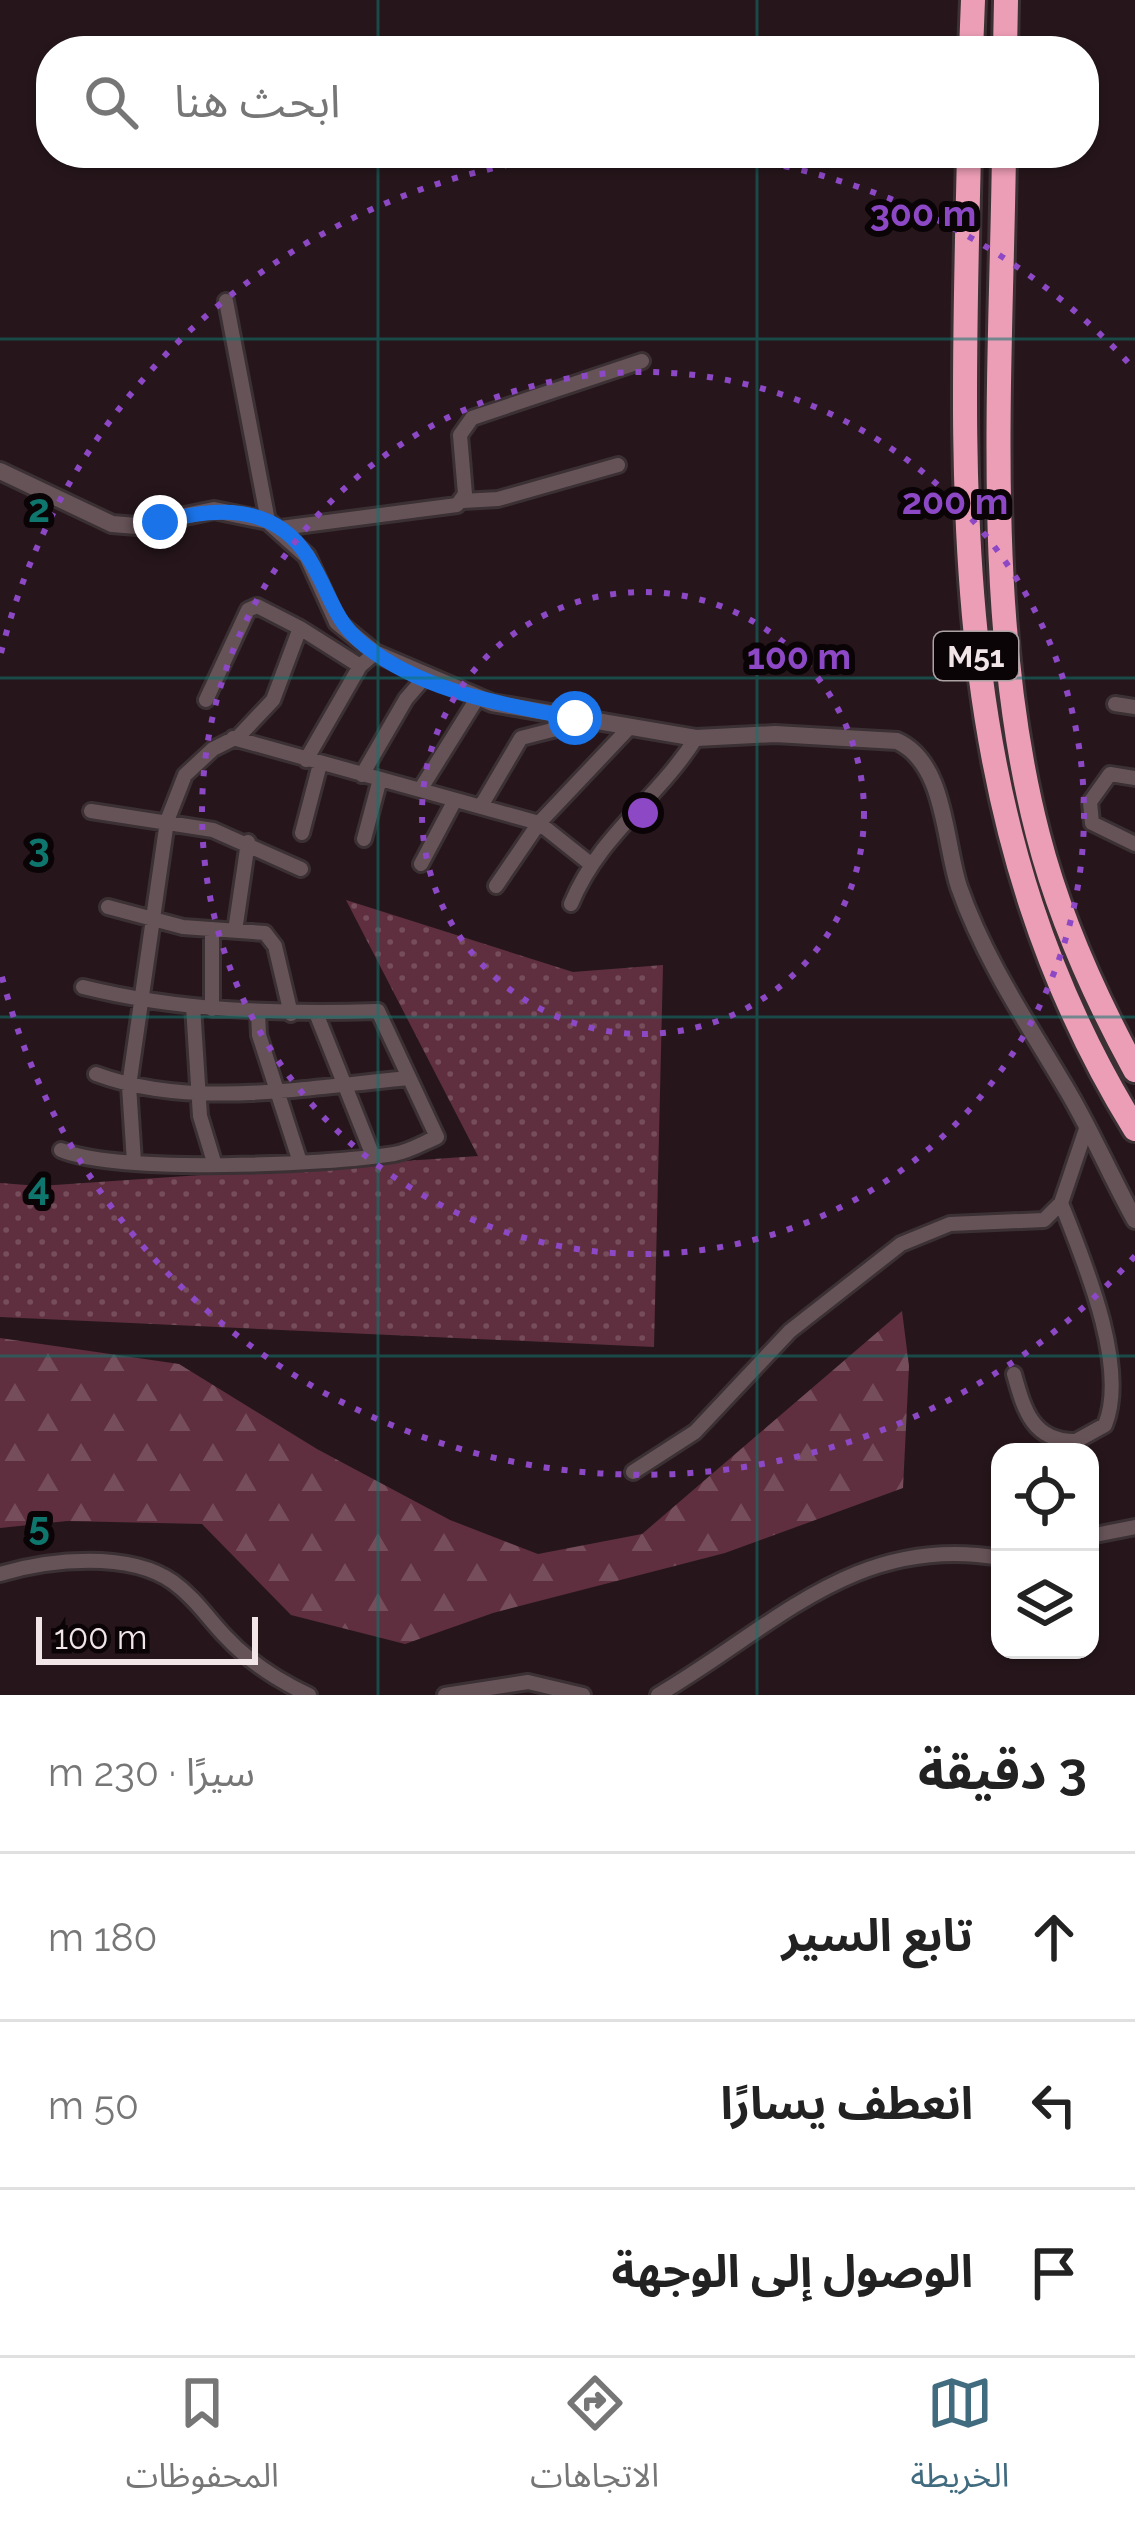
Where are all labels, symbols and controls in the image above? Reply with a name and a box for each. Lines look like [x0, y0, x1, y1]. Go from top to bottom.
search box [36, 36, 1099, 168]
icon: search [78, 69, 144, 135]
text: ابحث هنا [174, 75, 341, 128]
text: 300 m [870, 192, 976, 234]
text: 200 m [902, 480, 1008, 522]
text: 2 [28, 485, 50, 531]
route end [133, 495, 187, 549]
road number: M51 [934, 632, 1018, 680]
text: 100 m [747, 635, 851, 677]
route start [548, 691, 602, 745]
centre of rings [622, 792, 664, 834]
text: 3 [28, 824, 50, 870]
text: 4 [28, 1163, 50, 1209]
map controls [991, 1443, 1099, 1659]
button: locate [991, 1443, 1099, 1551]
text: 5 [28, 1502, 50, 1548]
button: layers [991, 1551, 1099, 1659]
scale bar [36, 1611, 258, 1664]
text: 100 m [54, 1618, 147, 1657]
text: 3 دقيقة [918, 1741, 1087, 1801]
text: سيرًا · 230 m [48, 1749, 255, 1795]
icon: ahead [1021, 1904, 1087, 1970]
text: تابع السير [782, 1909, 973, 1962]
text: 180 m [48, 1914, 157, 1960]
icon: left [1021, 2072, 1087, 2138]
text: انعطف يسارًا [720, 2077, 973, 2130]
text: 50 m [48, 2082, 139, 2128]
icon: arrive [1021, 2240, 1087, 2306]
text: الوصول إلى الوجهة [612, 2245, 973, 2298]
tab: المحفوظات [126, 2370, 279, 2511]
tab: الاتجاهات [530, 2370, 659, 2511]
tab: الخريطة [910, 2370, 1009, 2511]

